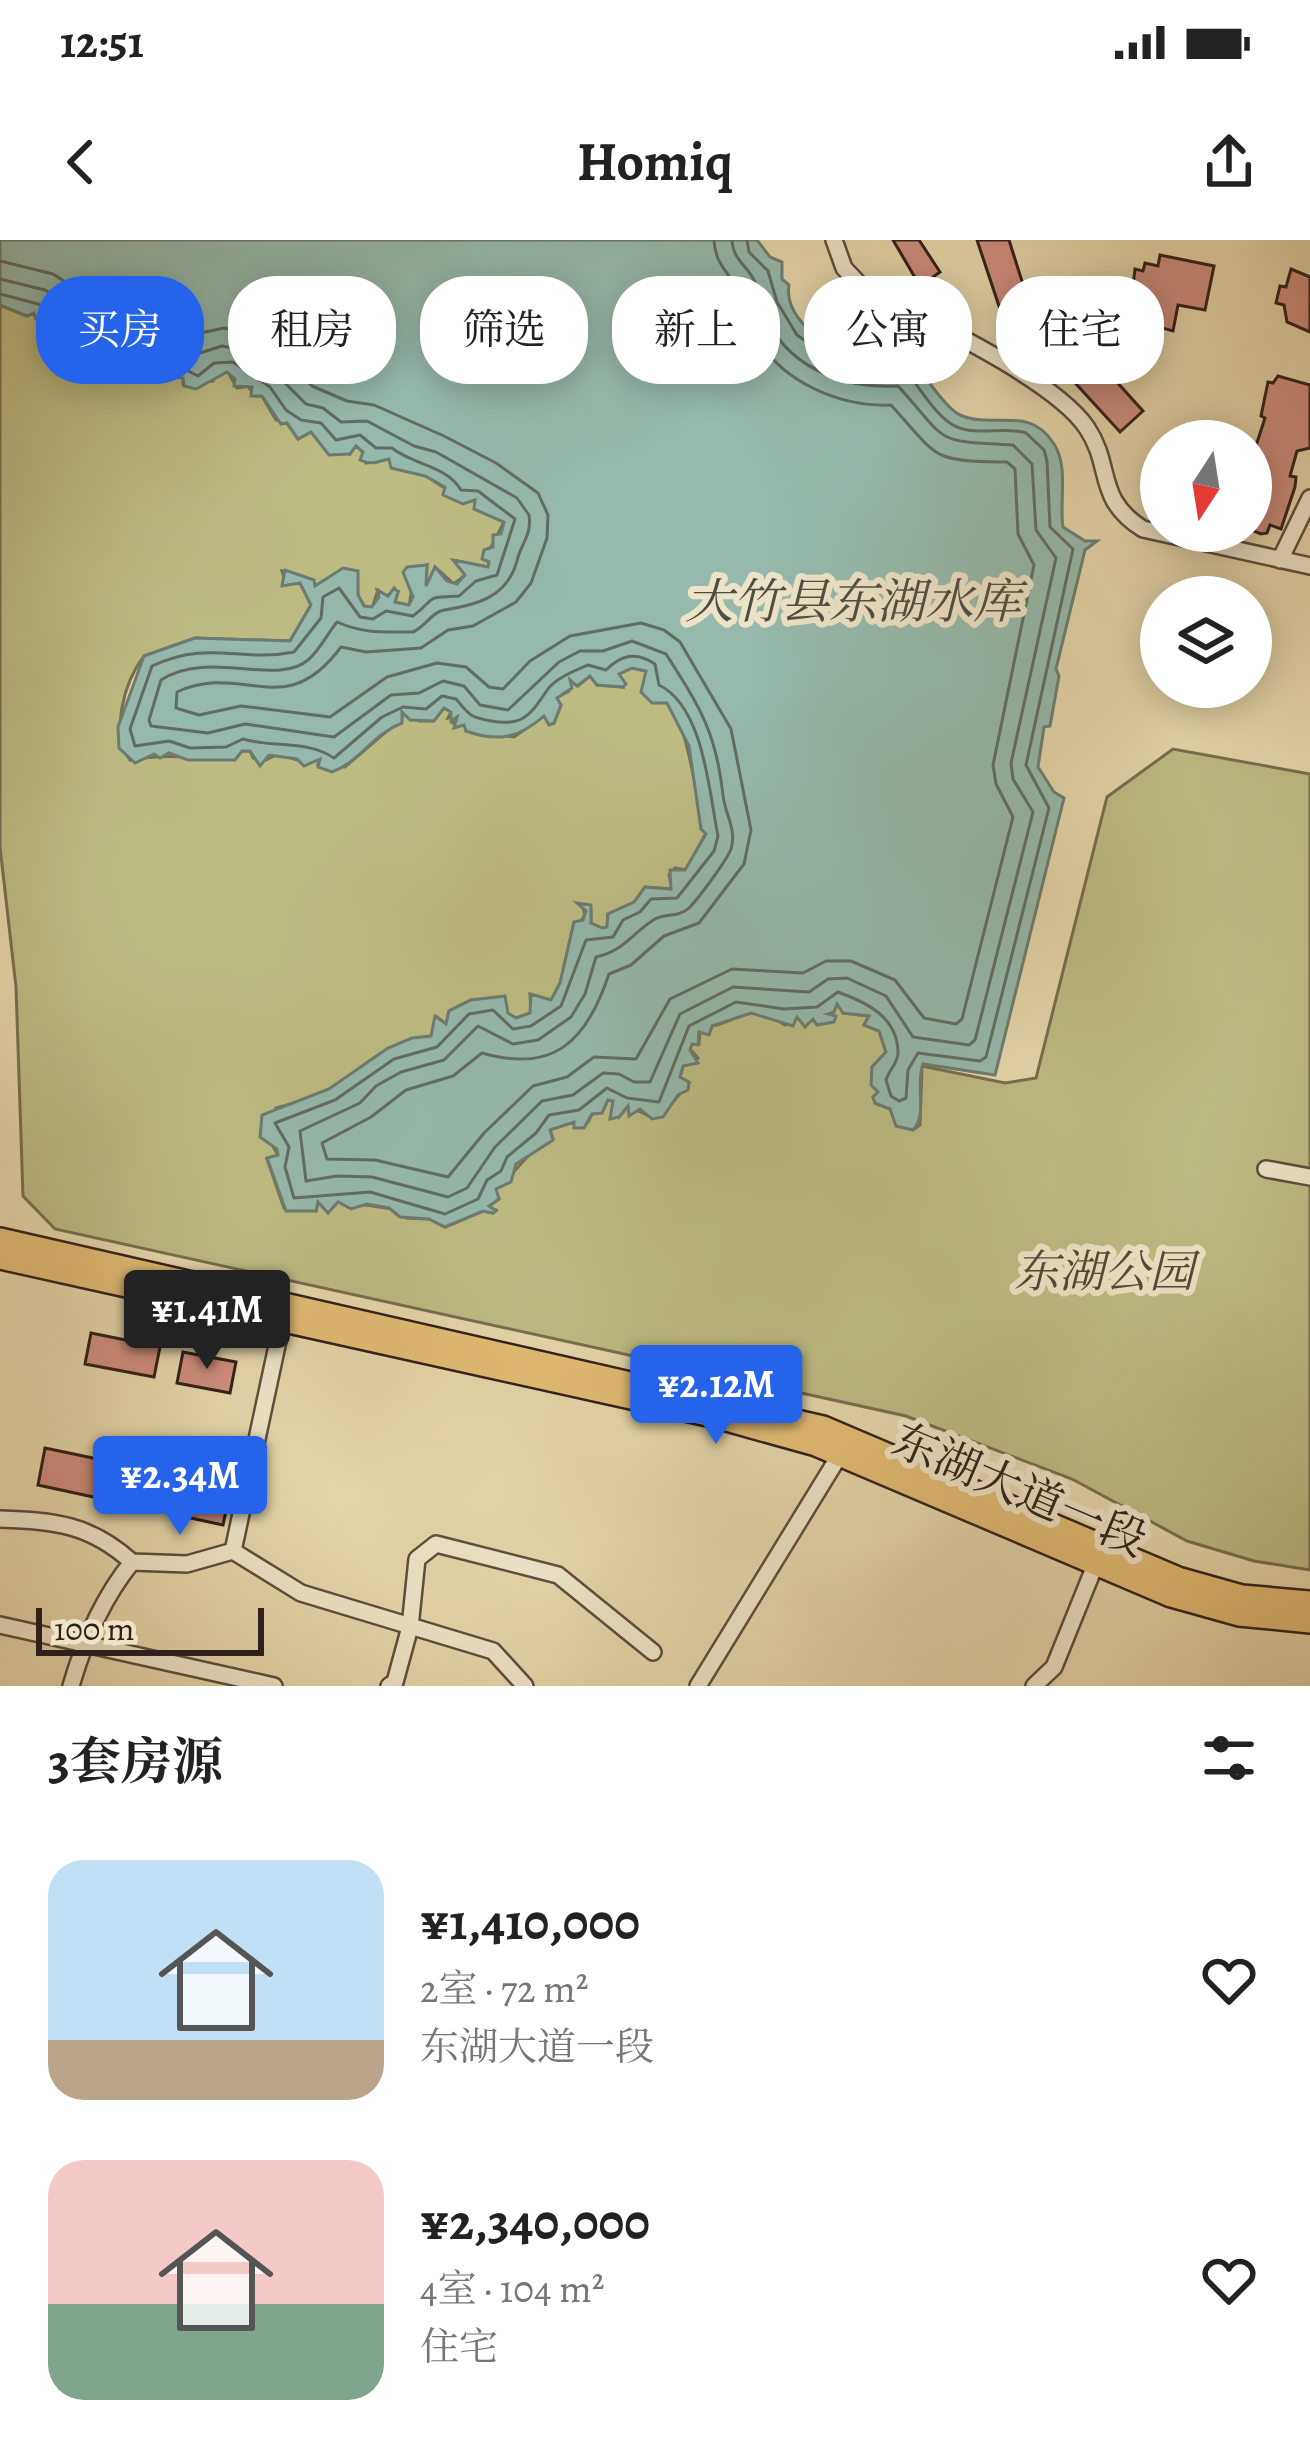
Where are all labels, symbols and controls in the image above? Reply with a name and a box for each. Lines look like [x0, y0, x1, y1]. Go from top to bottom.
text: 12:51 [60, 11, 144, 73]
text: Homiq [577, 125, 733, 199]
icon: back [48, 129, 114, 195]
icon: share [1196, 129, 1262, 195]
chip: 买房 [36, 276, 204, 384]
chip: 租房 [228, 276, 396, 384]
chip: 筛选 [420, 276, 588, 384]
chip: 新上 [612, 276, 780, 384]
chip: 公寓 [804, 276, 972, 384]
chip: 住宅 [996, 276, 1164, 384]
north arrow [1140, 420, 1272, 552]
map controls [1140, 420, 1272, 708]
water label: 大竹县东湖水库 [685, 569, 1028, 635]
button: layers [1140, 576, 1272, 708]
park label: 东湖公园 [1014, 1241, 1200, 1303]
pin: ¥1.41M [109, 1270, 305, 1372]
text: ¥1.41M [151, 1282, 263, 1335]
pin: ¥2.12M [618, 1345, 814, 1447]
text: ¥2.12M [657, 1357, 775, 1410]
street label: 东湖大道一段 [883, 1409, 1156, 1571]
pin: ¥2.34M [82, 1436, 278, 1538]
text: ¥2.34M [120, 1448, 240, 1501]
scale bar [36, 1602, 264, 1655]
text: 100 m [54, 1606, 134, 1651]
icon: filters [1196, 1725, 1262, 1791]
text: 3套房源 [48, 1727, 223, 1797]
text: ¥1,410,000 [420, 1887, 640, 1957]
icon: home [144, 1908, 288, 2052]
icon: heart [1196, 1947, 1262, 2013]
text: 2室 · 72 m² [420, 1962, 589, 2015]
text: 东湖大道一段 [420, 2020, 654, 2073]
text: ¥2,340,000 [420, 2187, 650, 2257]
icon: home [144, 2208, 288, 2352]
icon: heart [1196, 2247, 1262, 2313]
text: 4室 · 104 m² [420, 2262, 605, 2315]
text: 住宅 [420, 2320, 498, 2373]

